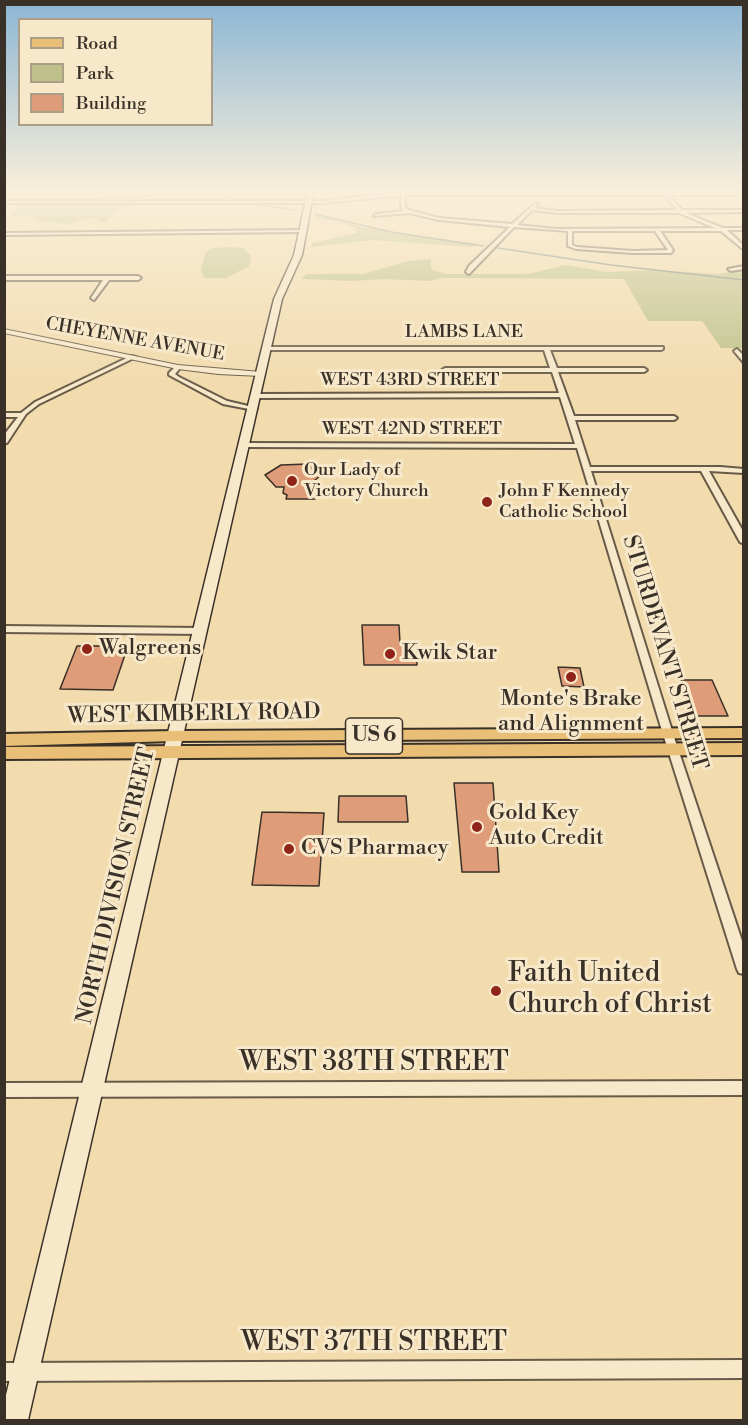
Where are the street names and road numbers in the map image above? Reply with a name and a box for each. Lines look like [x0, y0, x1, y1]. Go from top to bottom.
street label: CHEYENNE AVENUE [44, 314, 226, 366]
street label: LAMBS LANE [405, 322, 523, 344]
street label: WEST 43RD STREET [321, 370, 499, 392]
street label: WEST 42ND STREET [322, 419, 502, 441]
street label: STURDEVANT STREET [616, 532, 712, 774]
street label: WEST KIMBERLY ROAD [67, 700, 321, 730]
road number: US 6 [346, 718, 403, 754]
street label: NORTH DIVISION STREET [72, 745, 162, 1027]
street label: WEST 38TH STREET [239, 1048, 509, 1080]
street label: WEST 37TH STREET [241, 1328, 507, 1360]

